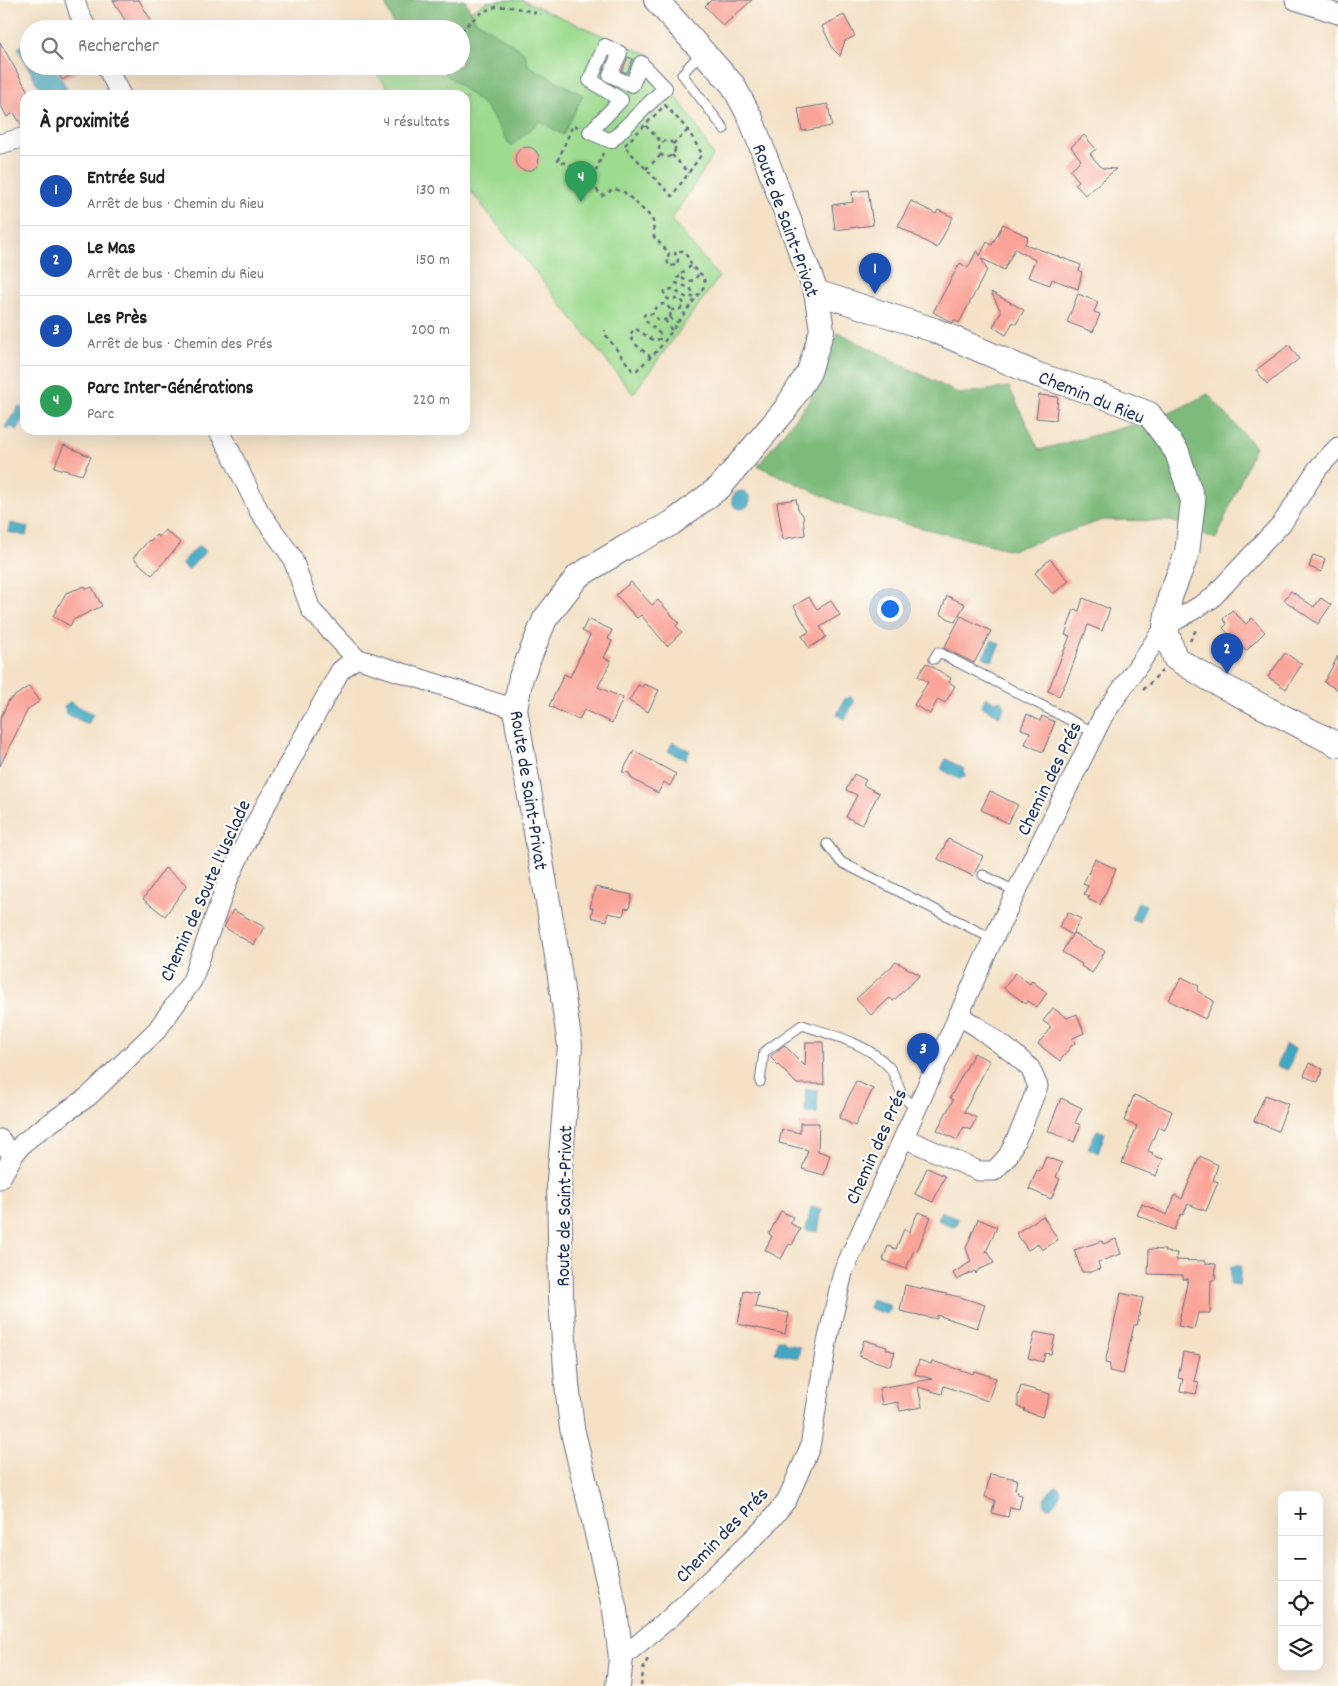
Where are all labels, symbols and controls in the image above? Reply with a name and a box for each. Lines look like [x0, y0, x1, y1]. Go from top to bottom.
search box [20, 20, 470, 75]
icon: search [38, 34, 66, 62]
text: Rechercher [78, 34, 159, 61]
text: À proximité [40, 108, 129, 138]
text: 4 résultats [383, 111, 450, 134]
street label: Route de Saint-Privat [743, 140, 825, 302]
pin: 4 [565, 161, 597, 202]
text: Entrée Sud [87, 166, 165, 193]
text: 1 [54, 179, 58, 202]
text: 130 m [416, 179, 450, 202]
text: Arrêt de bus · Chemin du Rieu [87, 193, 264, 216]
text: Le Mas [87, 236, 136, 263]
text: 2 [53, 249, 60, 272]
text: 150 m [416, 249, 450, 272]
pin: 1 [859, 253, 891, 294]
text: Arrêt de bus · Chemin du Rieu [87, 263, 264, 286]
text: Les Près [87, 306, 147, 333]
text: 3 [52, 319, 60, 342]
text: 200 m [411, 319, 450, 342]
text: Arrêt de bus · Chemin des Prés [87, 333, 273, 356]
street label: Chemin du Rieu [1033, 365, 1148, 433]
text: Parc Inter-Générations [87, 376, 254, 403]
text: 4 [53, 389, 59, 412]
text: 220 m [413, 389, 450, 412]
text: Parc [87, 403, 114, 426]
your location [877, 596, 903, 622]
pin: 2 [1211, 633, 1243, 674]
street label: Route de Saint-Privat [501, 709, 553, 872]
street label: Chemin des Prés [1011, 718, 1090, 841]
street label: Chemin de Soute l'Usclade [154, 796, 259, 986]
pin: 3 [907, 1033, 939, 1074]
street label: Chemin des Prés [840, 1085, 916, 1209]
street label: Route de Saint-Privat [551, 1125, 581, 1287]
street label: Chemin des Prés [670, 1482, 776, 1590]
map controls [1278, 1491, 1323, 1671]
button: + [1278, 1491, 1323, 1536]
button: − [1278, 1536, 1323, 1581]
button: locate [1278, 1581, 1323, 1626]
button: layers [1278, 1626, 1323, 1671]

